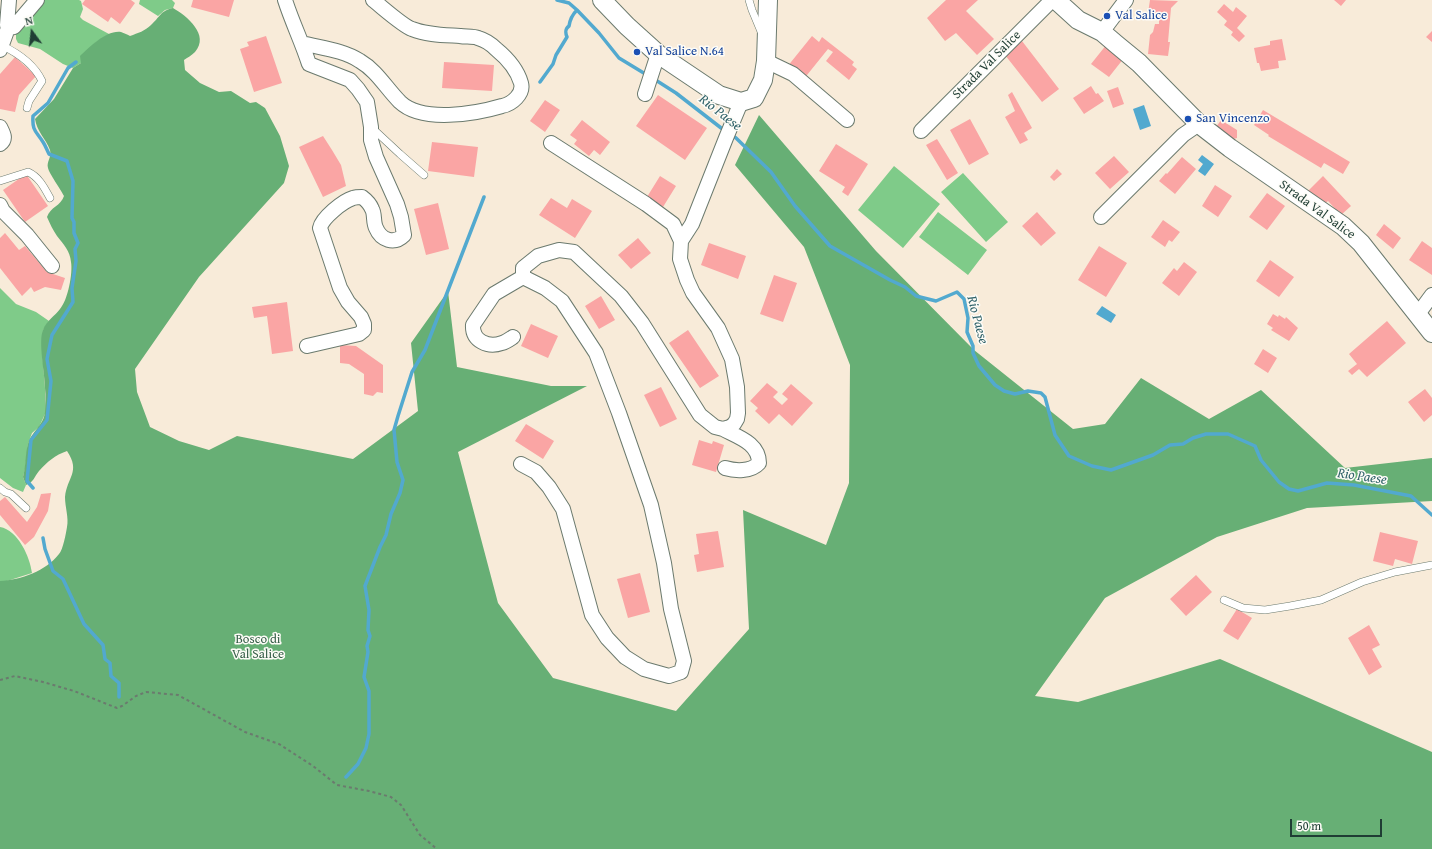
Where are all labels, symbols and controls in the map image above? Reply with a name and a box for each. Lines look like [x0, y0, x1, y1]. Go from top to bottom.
place label: Val Salice [1115, 8, 1167, 24]
marker: Val Salice [1102, 11, 1112, 21]
north arrow [12, 12, 52, 52]
text: N [23, 12, 35, 29]
street label: Strada Val Salice [950, 28, 1024, 102]
place label: Val Salice N.64 [645, 44, 724, 60]
marker: Val Salice N.64 [632, 47, 642, 57]
water label: Rio Paese [695, 91, 745, 135]
place label: San Vincenzo [1196, 111, 1270, 127]
marker: San Vincenzo [1183, 114, 1193, 124]
street label: Strada Val Salice [1276, 177, 1358, 243]
water label: Rio Paese [962, 294, 992, 346]
water label: Rio Paese [1336, 465, 1388, 489]
park label: Bosco di Val Salice [232, 632, 284, 663]
scale bar [1292, 811, 1384, 837]
text: 50 m [1297, 817, 1321, 834]

